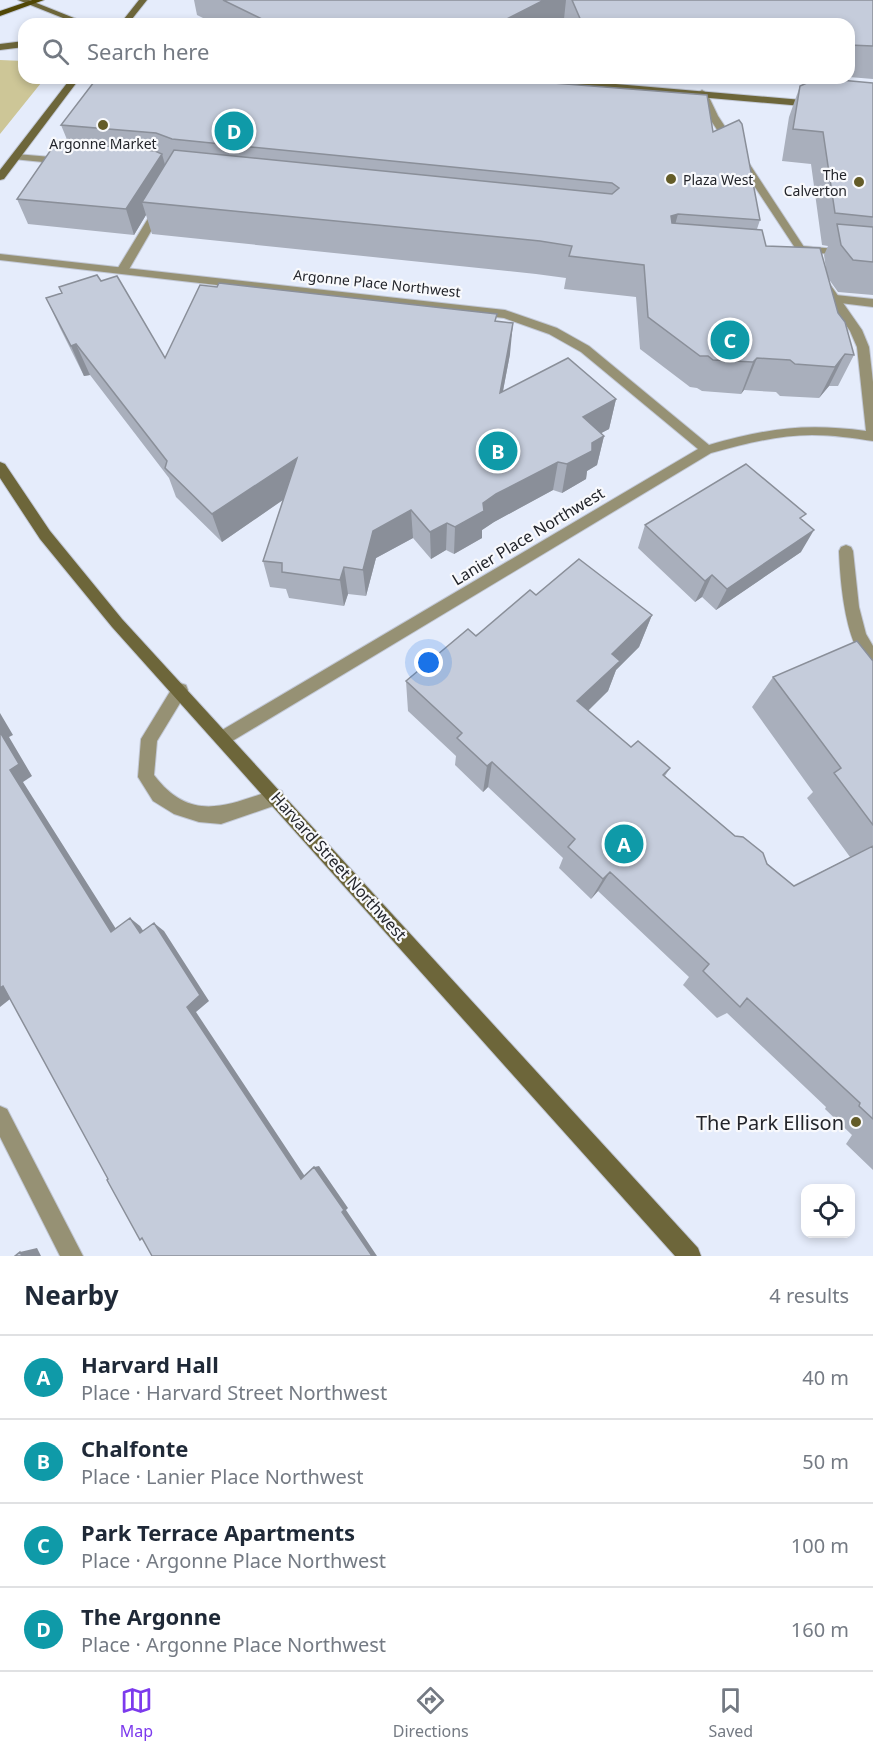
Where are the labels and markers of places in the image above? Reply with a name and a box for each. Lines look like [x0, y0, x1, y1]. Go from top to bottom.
pin: D [214, 108, 254, 154]
marker: Argonne Market [96, 118, 110, 132]
place label: Argonne Market [49, 134, 157, 153]
place label: The Calverton [784, 165, 847, 200]
place label: Plaza West [683, 170, 753, 189]
marker: Plaza West [664, 172, 678, 186]
marker: The Calverton [852, 175, 866, 189]
pin: C [710, 318, 750, 362]
pin: B [478, 428, 518, 474]
pin: A [604, 822, 644, 866]
place label: The Park Ellison [696, 1109, 844, 1136]
marker: The Park Ellison [849, 1115, 863, 1129]

